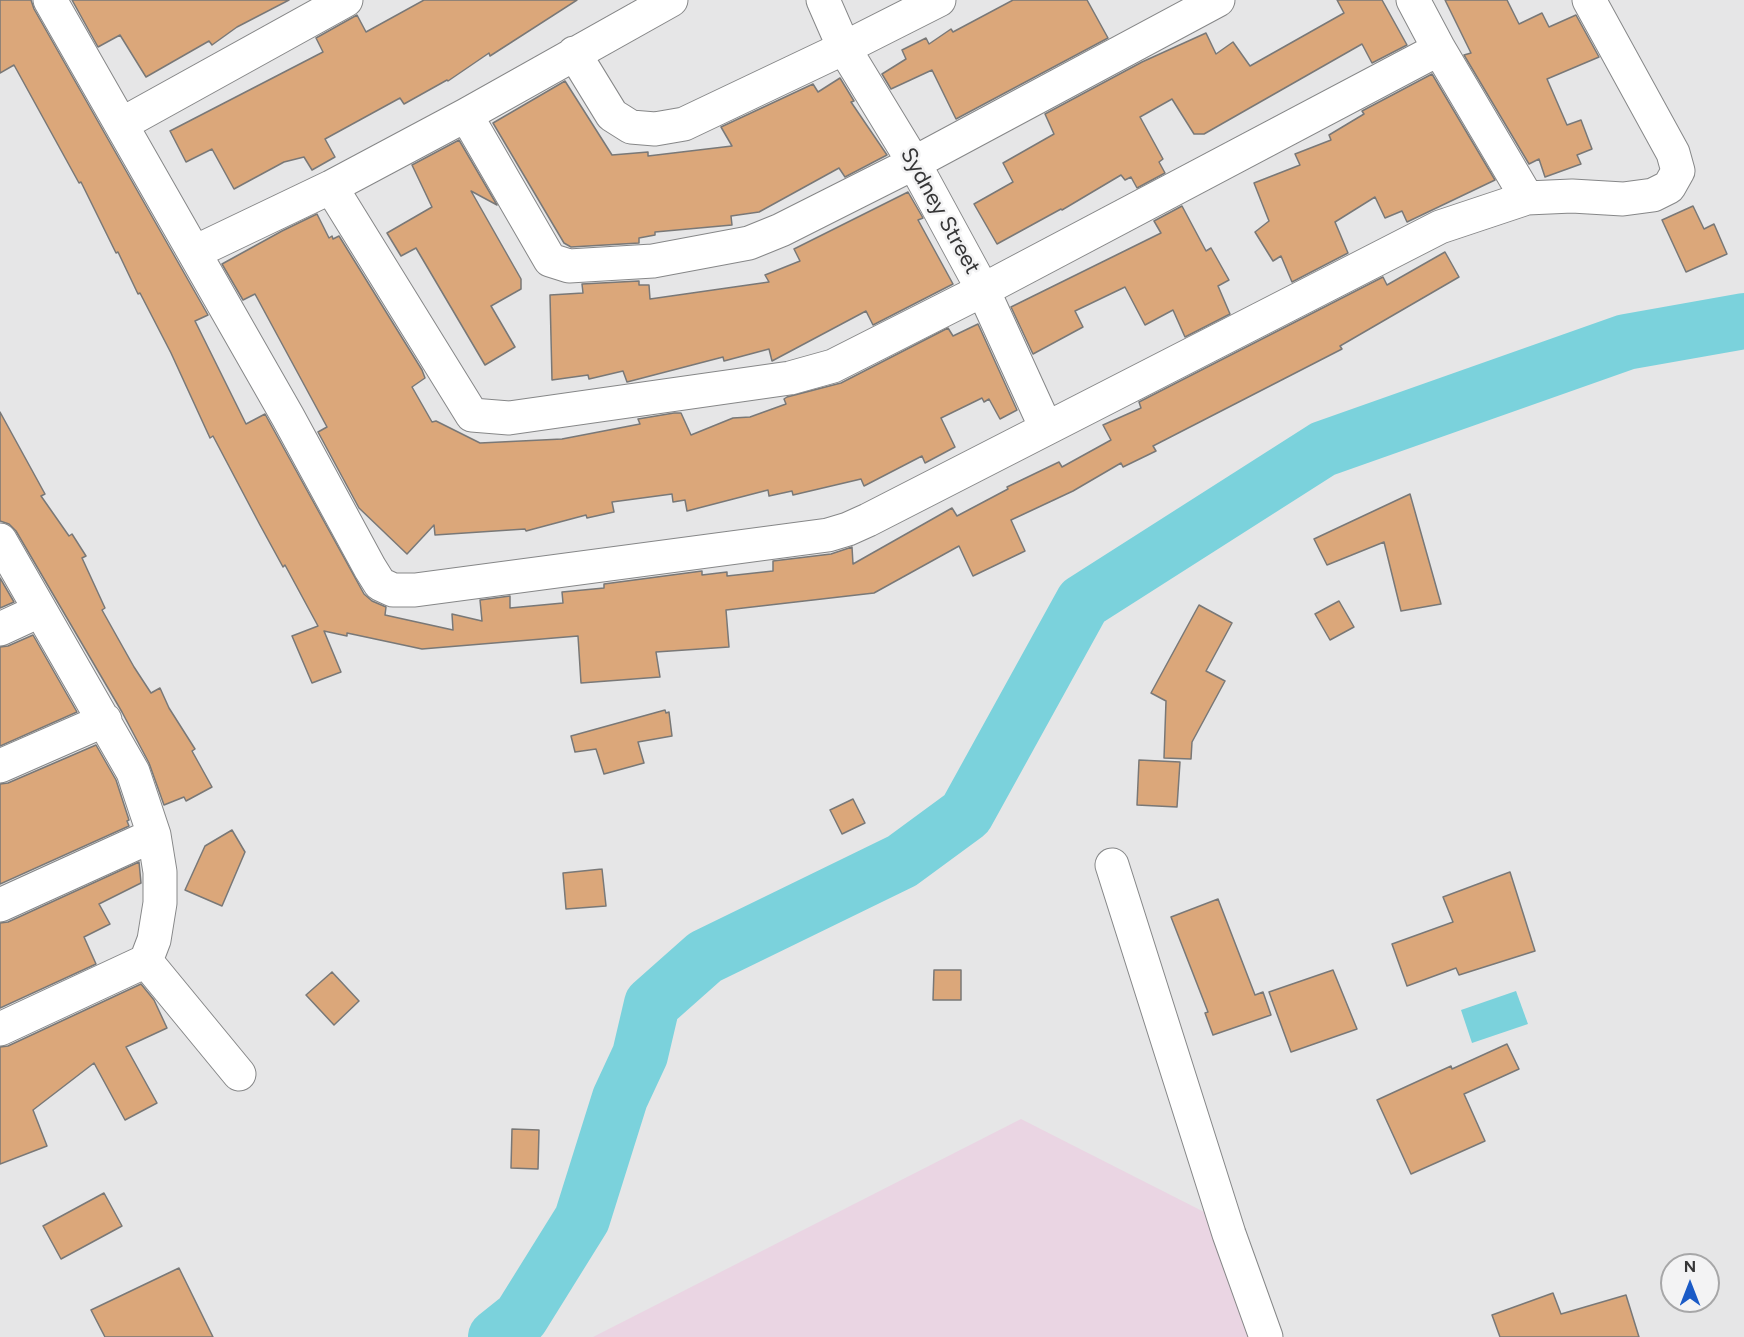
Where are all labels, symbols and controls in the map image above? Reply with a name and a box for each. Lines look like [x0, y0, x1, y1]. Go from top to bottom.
street label: Sydney Street [894, 143, 986, 279]
north arrow [1660, 1253, 1720, 1313]
text: N [1684, 1257, 1696, 1276]

